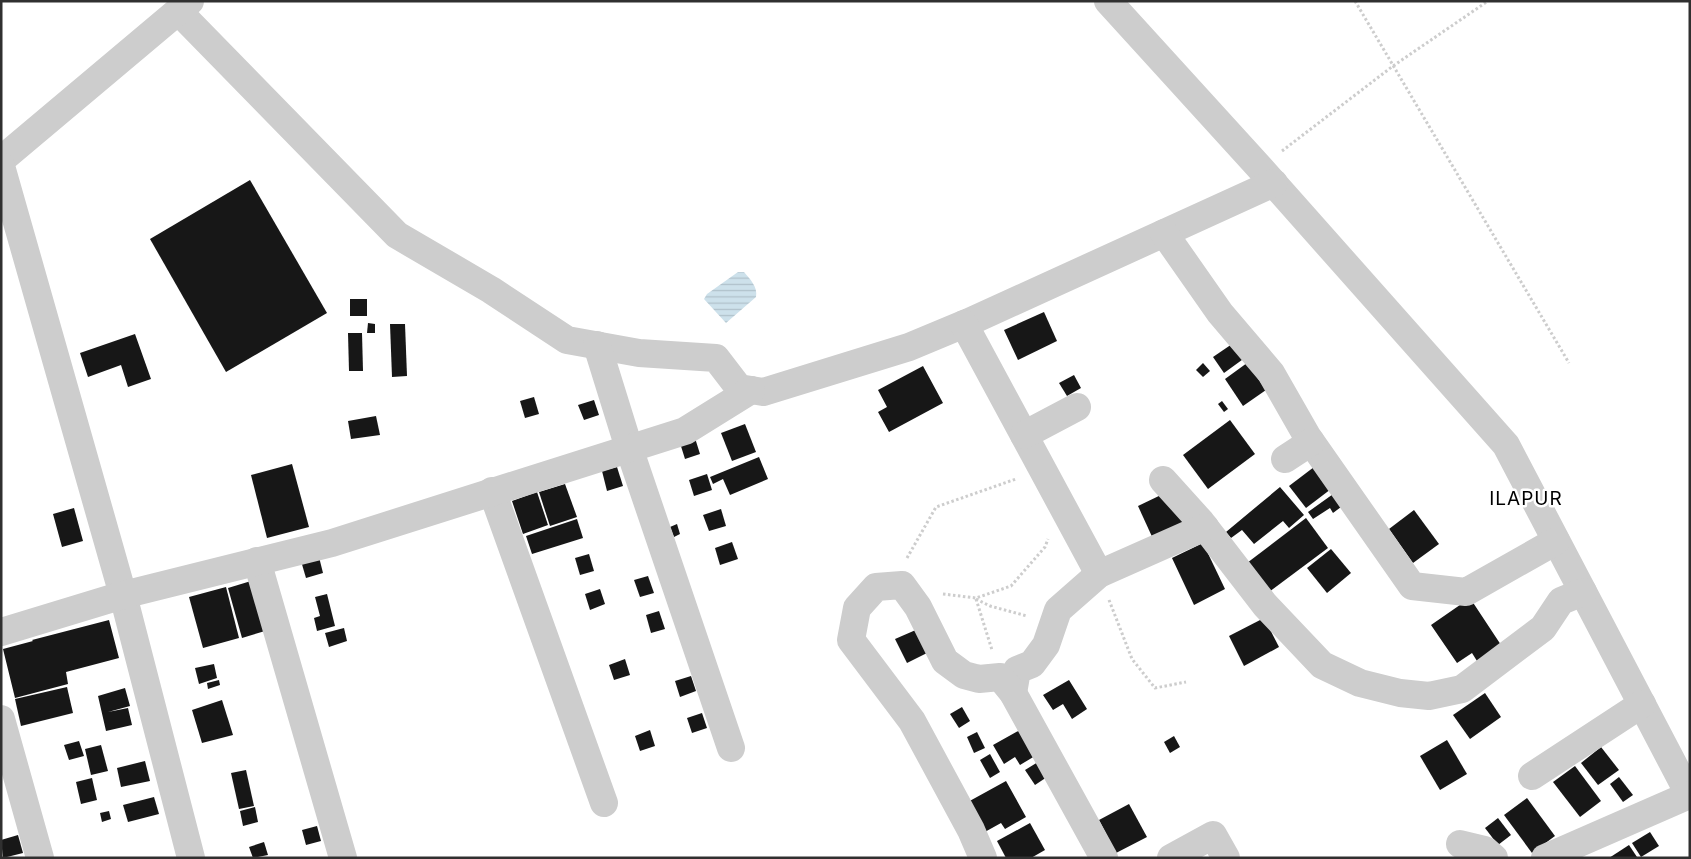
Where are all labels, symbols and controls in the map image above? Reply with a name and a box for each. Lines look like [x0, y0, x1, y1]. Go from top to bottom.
district label: ILAPUR [1489, 487, 1563, 510]

